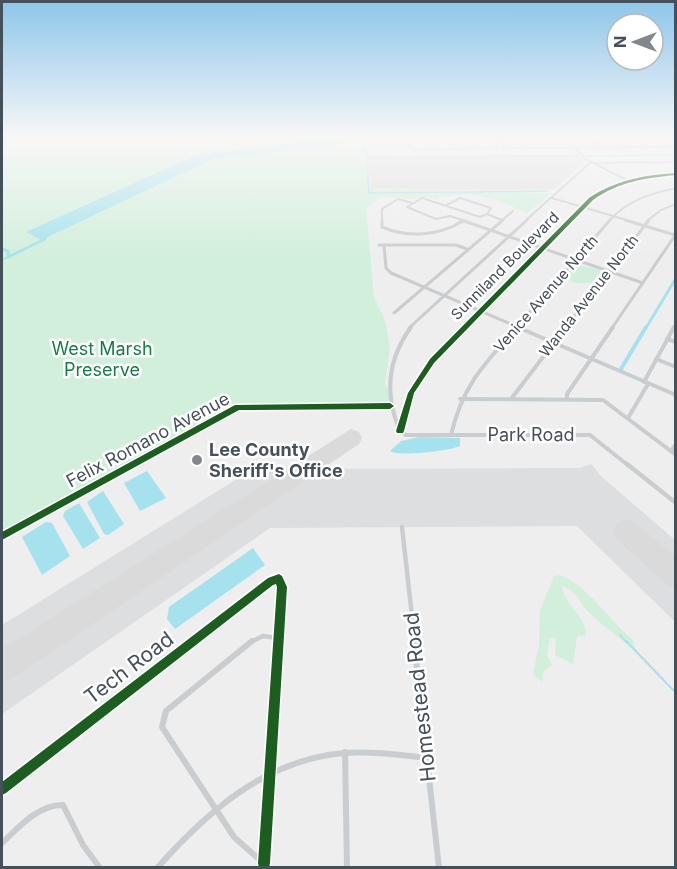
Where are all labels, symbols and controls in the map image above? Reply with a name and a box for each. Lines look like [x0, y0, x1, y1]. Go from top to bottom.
north arrow [605, 12, 665, 72]
text: N [610, 36, 630, 48]
street label: Sunniland Boulevard [447, 208, 563, 324]
street label: Venice Avenue North [489, 231, 602, 356]
street label: Wanda Avenue North [535, 231, 642, 361]
park label: West Marsh Preserve [51, 338, 153, 380]
street label: Felix Romano Avenue [63, 388, 233, 491]
street label: Park Road [487, 424, 575, 445]
place label: Lee County Sheriff's Office [209, 439, 343, 481]
marker: Lee County Sheriff's Office [190, 453, 204, 467]
street label: Homestead Road [398, 611, 441, 783]
street label: Tech Road [79, 626, 178, 709]

